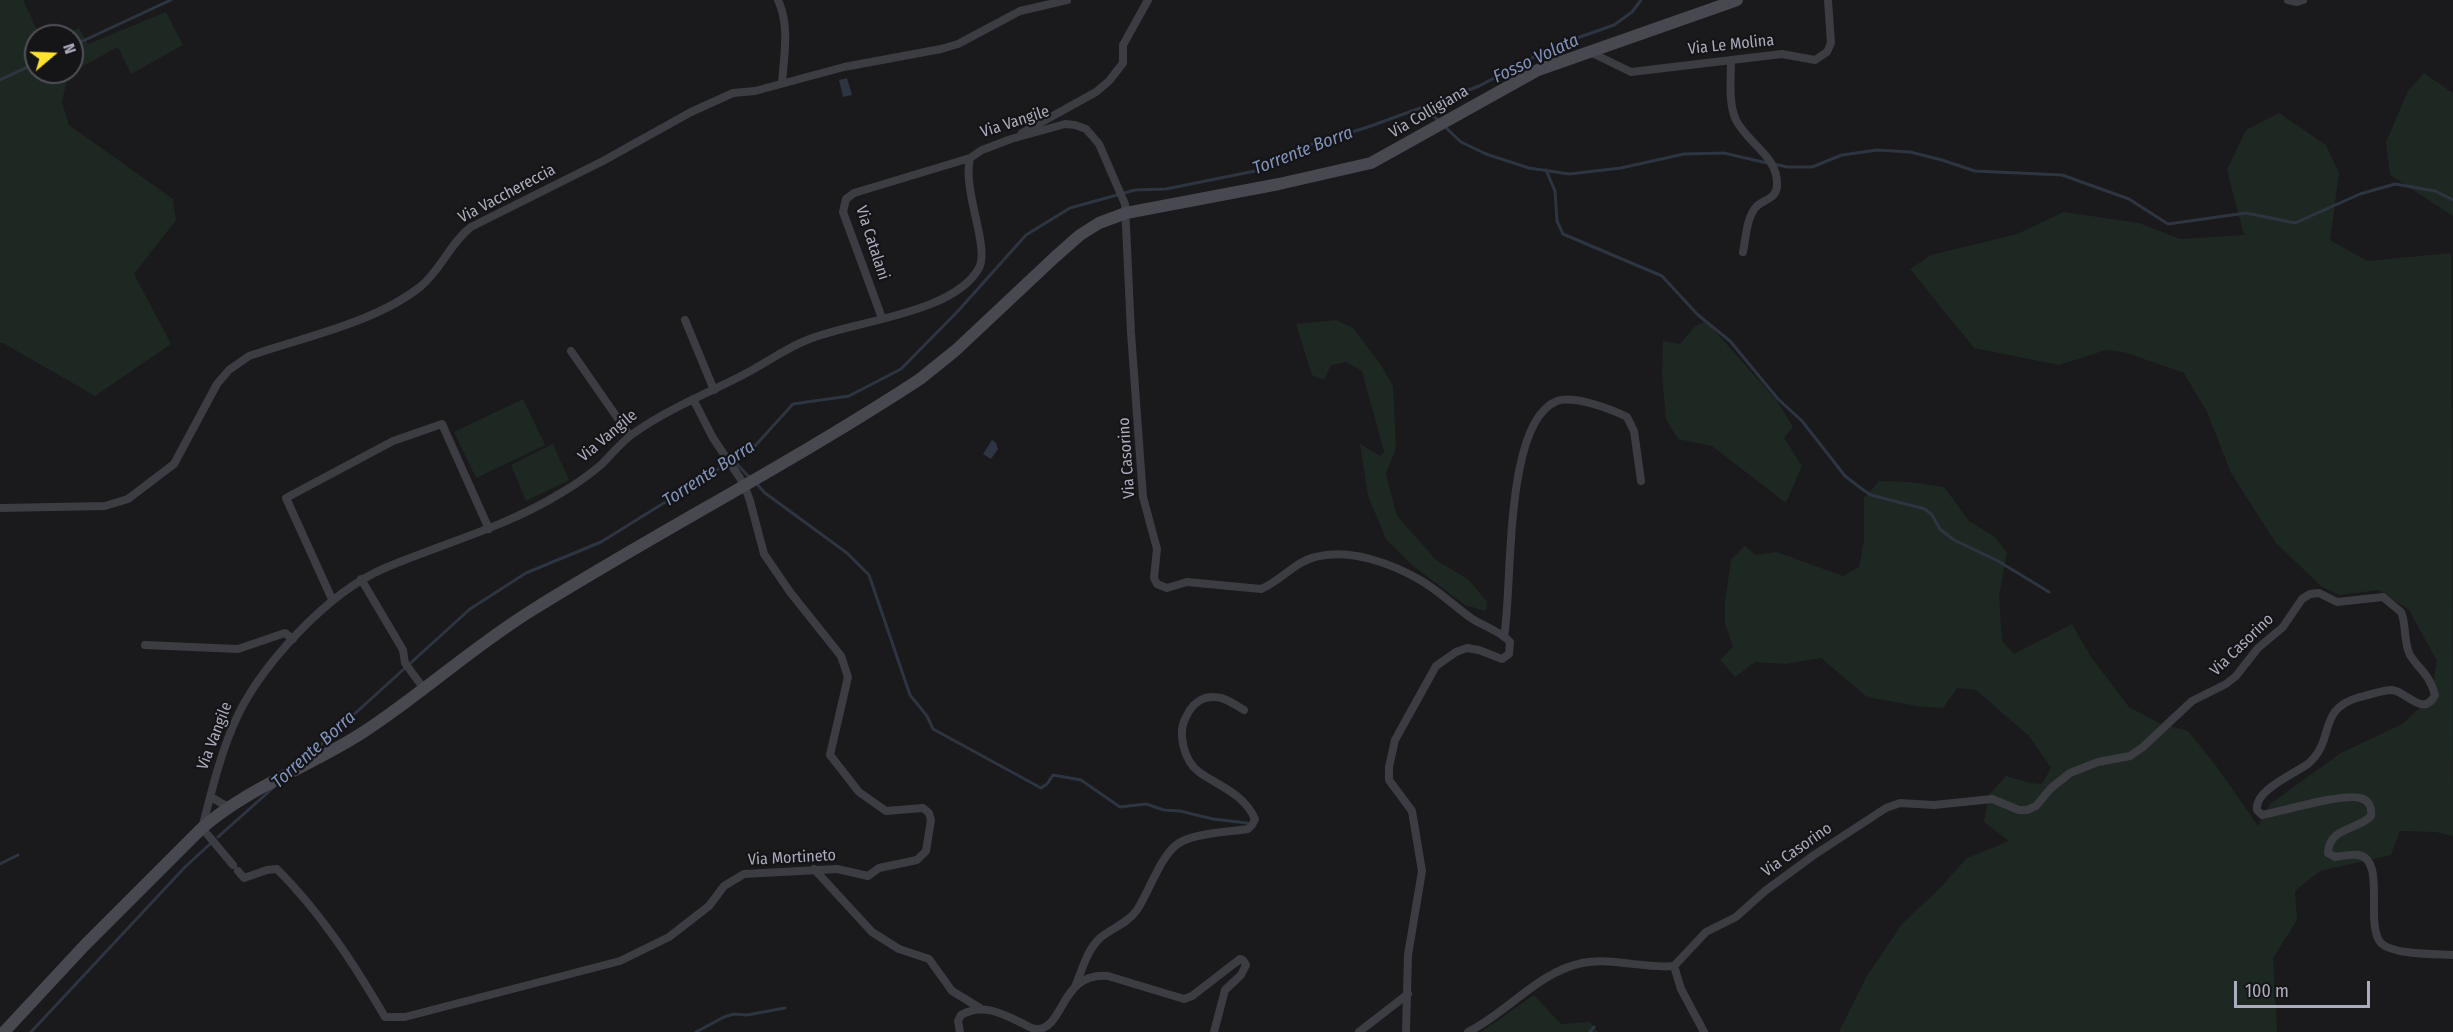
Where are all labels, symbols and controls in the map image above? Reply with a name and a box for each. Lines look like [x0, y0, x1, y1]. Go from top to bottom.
north arrow [24, 24, 84, 84]
water label: Fosso Volata [1490, 30, 1582, 88]
street label: Via Le Molina [1687, 31, 1775, 59]
text: N [59, 41, 80, 56]
street label: Via Colligiana [1386, 82, 1472, 142]
street label: Via Vangile [978, 102, 1052, 142]
water label: Torrente Borra [1250, 122, 1356, 180]
street label: Via Vacchereccia [455, 160, 559, 228]
street label: Via Catalani [851, 203, 893, 283]
street label: Via Vangile [575, 406, 641, 466]
street label: Via Casorino [1115, 417, 1139, 499]
water label: Torrente Borra [659, 436, 759, 512]
street label: Via Casorino [2206, 610, 2278, 680]
street label: Via Vangile [193, 699, 237, 773]
water label: Torrente Borra [268, 707, 360, 793]
street label: Via Casorino [1758, 819, 1836, 881]
street label: Via Mortineto [747, 846, 837, 870]
scale bar [2237, 969, 2374, 1007]
text: 100 m [2245, 980, 2289, 1002]

